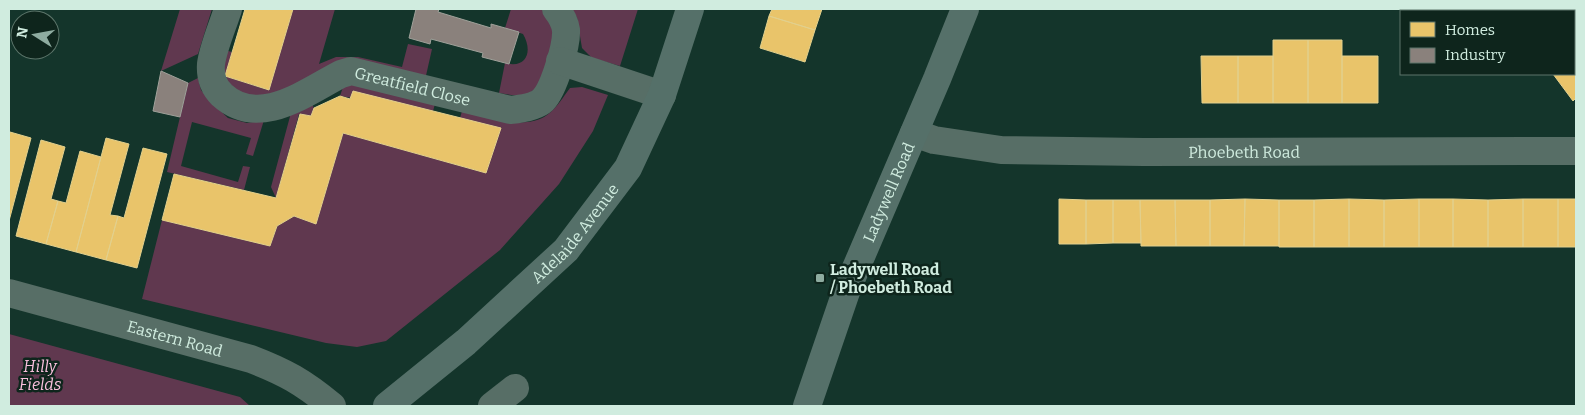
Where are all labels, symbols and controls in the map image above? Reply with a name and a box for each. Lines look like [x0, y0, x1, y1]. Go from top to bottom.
north arrow [10, 10, 60, 60]
legend [1400, 10, 1575, 75]
text: Homes [1445, 21, 1495, 39]
text: N [13, 26, 32, 40]
text: Industry [1445, 46, 1505, 64]
street label: Greatfield Close [353, 63, 472, 109]
street label: Ladywell Road [859, 139, 918, 245]
street label: Phoebeth Road [1188, 142, 1300, 161]
street label: Adelaide Avenue [527, 180, 622, 287]
place label: Ladywell Road / Phoebeth Road [829, 260, 952, 297]
marker: Ladywell Road / Phoebeth Road [814, 272, 826, 284]
street label: Eastern Road [125, 316, 225, 360]
park label: Hilly Fields [19, 357, 62, 394]

